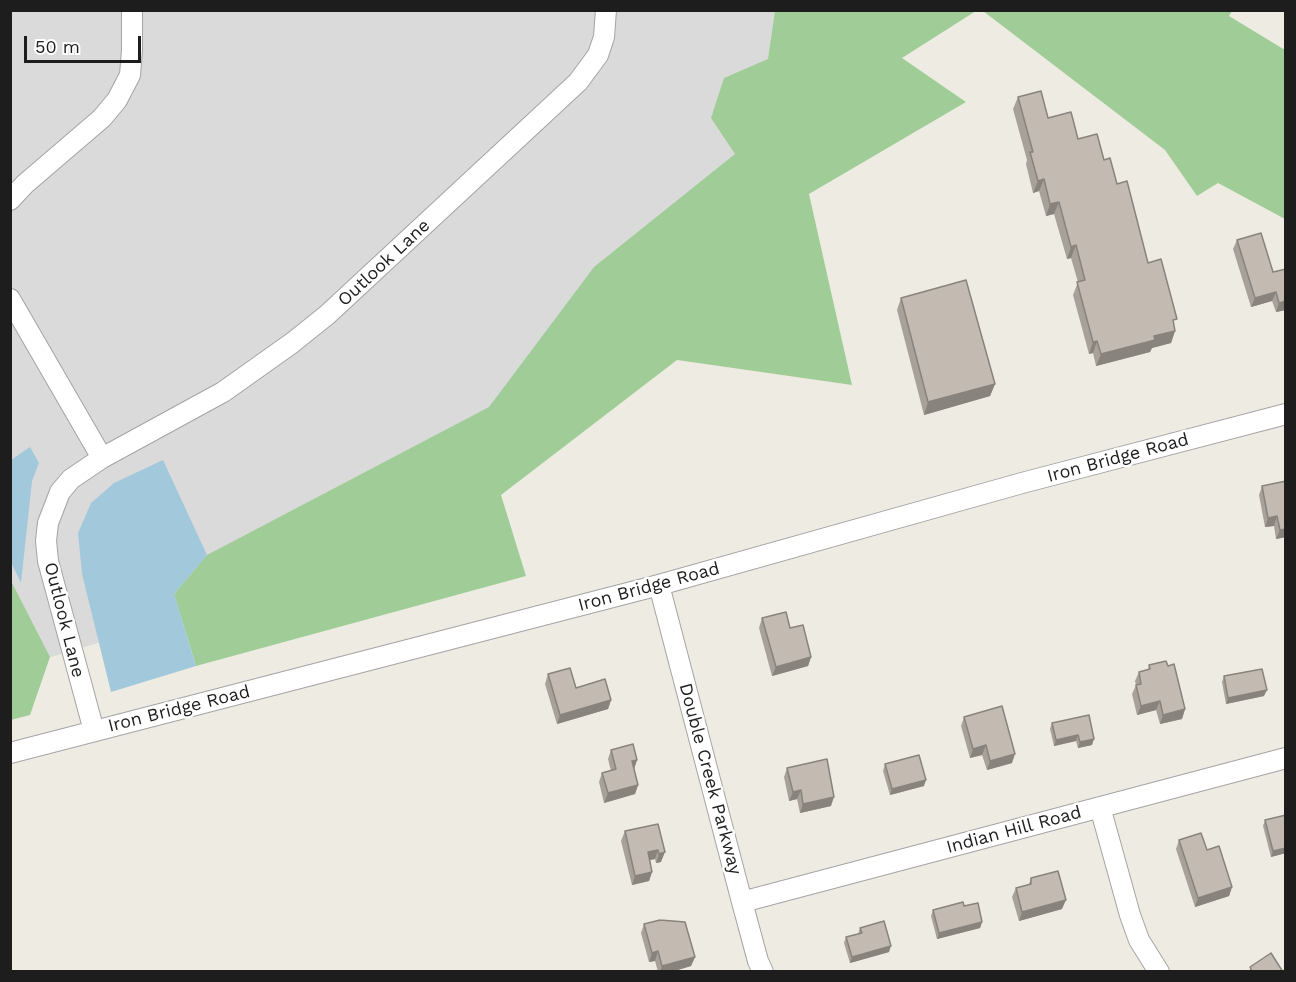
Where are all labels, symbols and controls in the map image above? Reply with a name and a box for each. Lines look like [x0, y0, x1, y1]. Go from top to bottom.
scale bar [27, 24, 144, 62]
text: 50 m [35, 36, 80, 57]
street label: Outlook Lane [333, 215, 435, 311]
street label: Iron Bridge Road [1045, 429, 1191, 487]
street label: Iron Bridge Road [576, 558, 722, 616]
street label: Outlook Lane [39, 560, 89, 680]
street label: Iron Bridge Road [106, 681, 252, 737]
street label: Double Creek Parkway [674, 681, 746, 877]
street label: Indian Hill Road [944, 802, 1084, 858]

